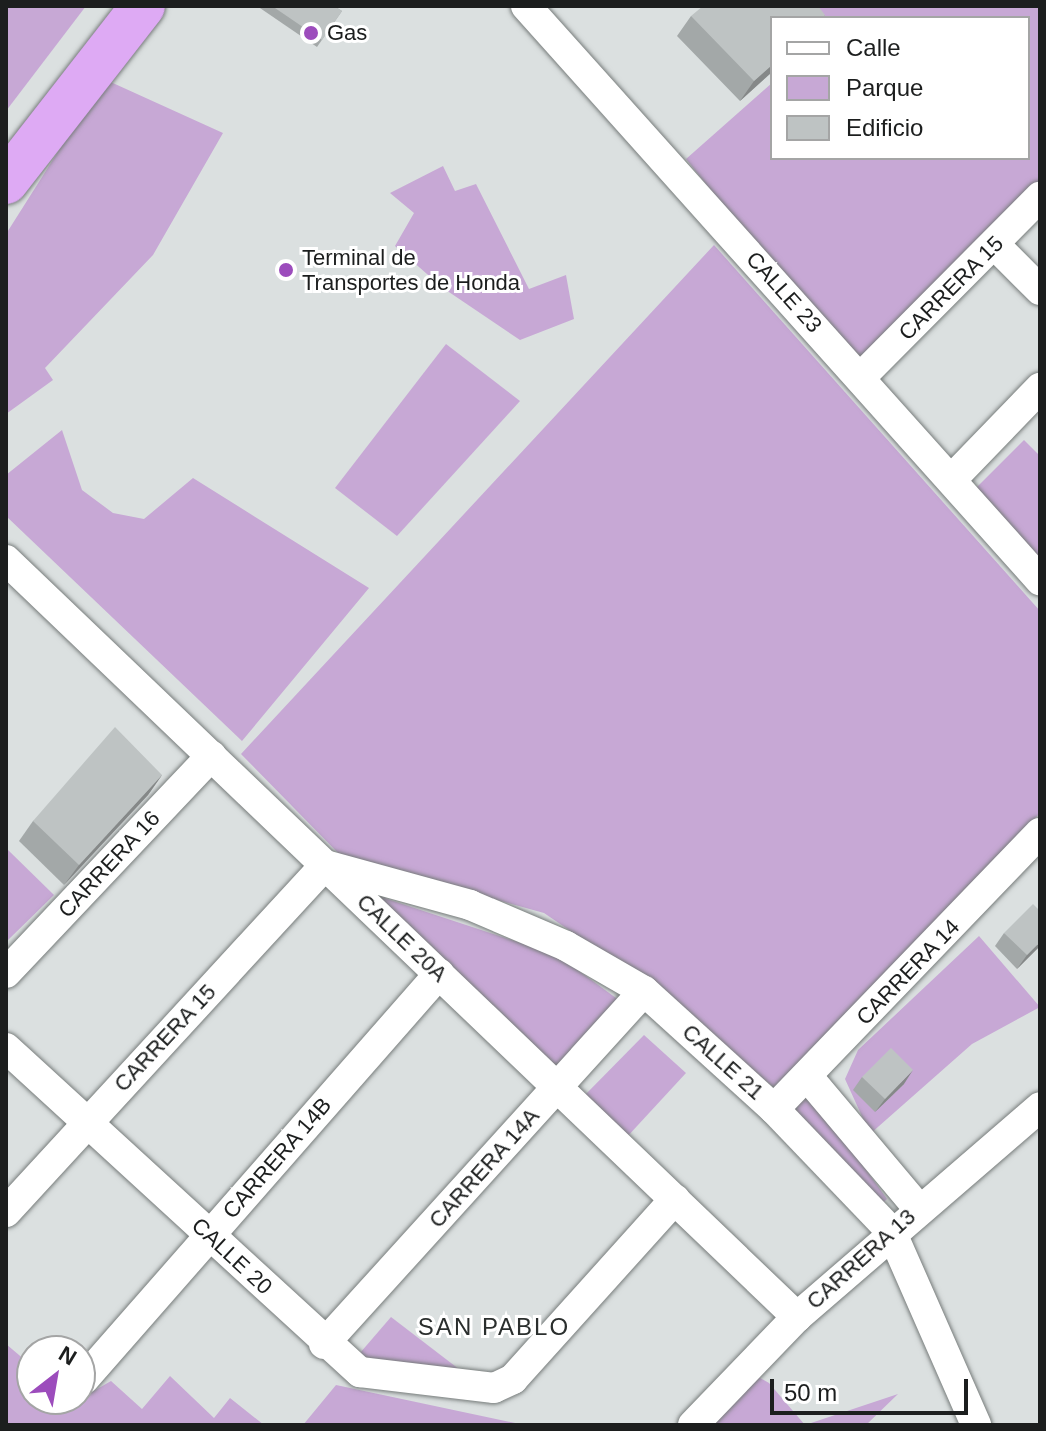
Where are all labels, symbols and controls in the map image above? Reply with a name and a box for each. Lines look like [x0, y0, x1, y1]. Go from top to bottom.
legend [770, 16, 1030, 160]
place label: Gas [327, 20, 367, 46]
marker: Gas [302, 24, 320, 42]
text: Calle [846, 34, 901, 61]
text: Parque [846, 74, 923, 101]
text: Edificio [846, 114, 923, 141]
street label: CARRERA 15 [893, 230, 1009, 346]
place label: Terminal de Transportes de Honda [302, 244, 520, 296]
street label: CALLE 23 [741, 246, 827, 338]
marker: Terminal de Transportes de Honda [277, 261, 295, 279]
street label: CARRERA 16 [52, 804, 166, 924]
street label: CALLE 20A [351, 889, 453, 987]
street label: CARRERA 14 [851, 913, 965, 1031]
street label: CARRERA 15 [108, 978, 222, 1098]
street label: CALLE 21 [677, 1019, 769, 1105]
street label: CARRERA 14B [217, 1092, 337, 1224]
street label: CARRERA 14A [423, 1102, 545, 1234]
street label: CARRERA 13 [801, 1203, 921, 1315]
street label: CALLE 20 [186, 1212, 278, 1300]
district label: SAN PABLO [418, 1313, 570, 1341]
north arrow [16, 1335, 96, 1415]
text: N [54, 1341, 81, 1371]
scale bar [774, 1363, 972, 1413]
text: 50 m [784, 1379, 837, 1406]

